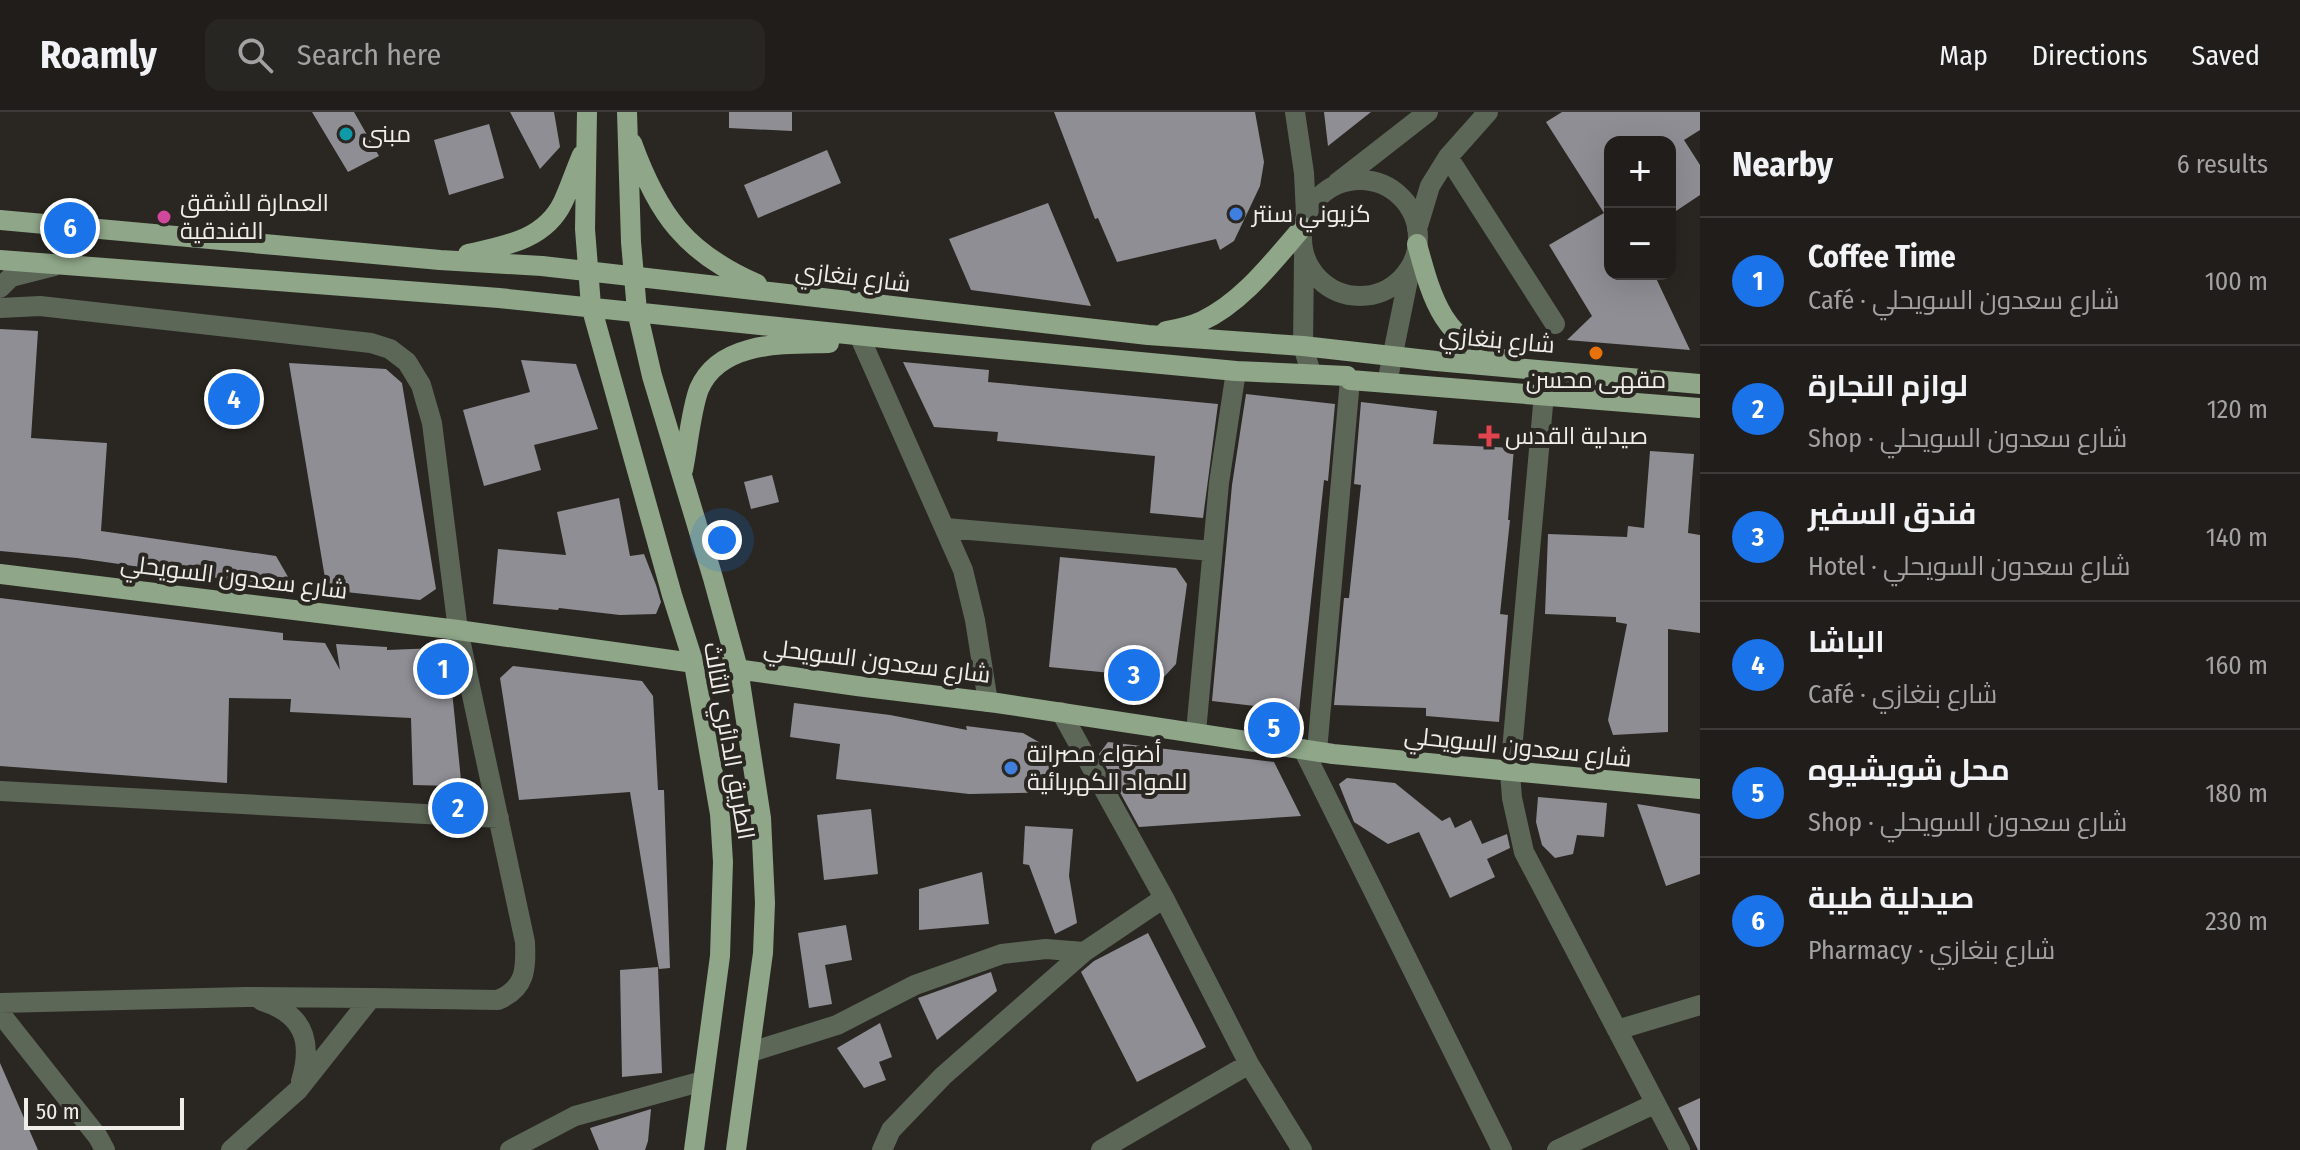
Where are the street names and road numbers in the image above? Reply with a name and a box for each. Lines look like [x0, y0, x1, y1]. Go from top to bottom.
street label: شارع بنغازي [793, 256, 912, 302]
street label: شارع بنغازي [1438, 321, 1556, 363]
street label: شارع سعدون السويحلي [118, 549, 349, 610]
street label: شارع سعدون السويحلي [761, 633, 992, 694]
street label: الطريق الدائري الثالث [694, 640, 760, 843]
street label: شارع سعدون السويحلي [1402, 721, 1633, 778]

